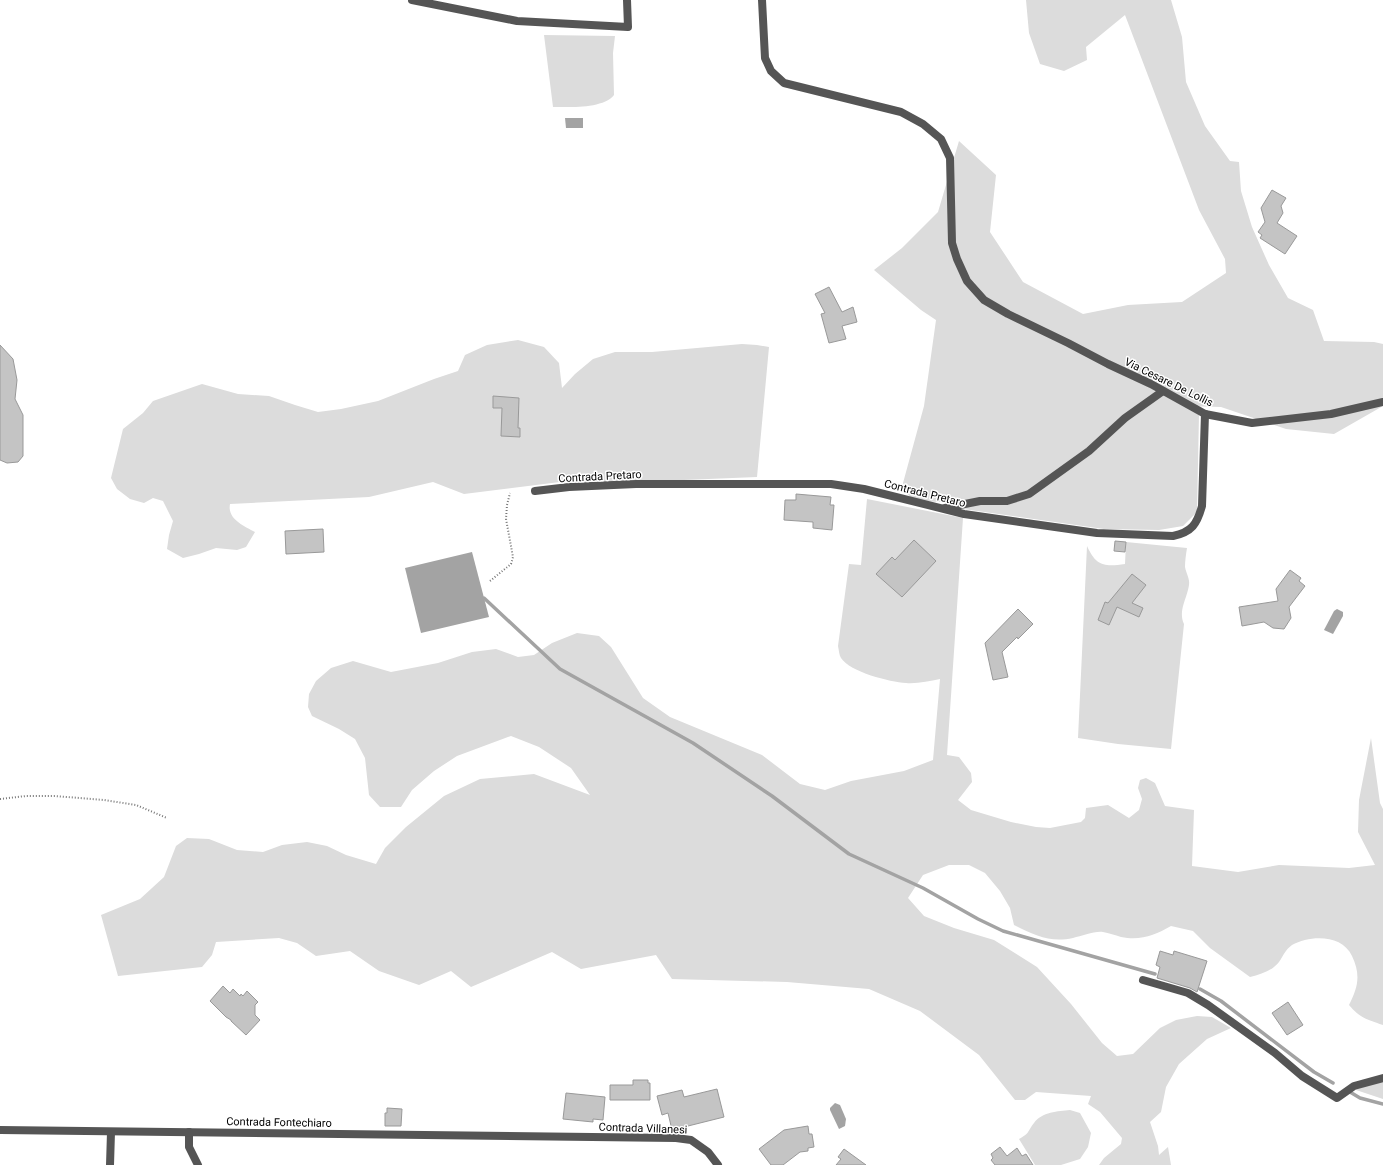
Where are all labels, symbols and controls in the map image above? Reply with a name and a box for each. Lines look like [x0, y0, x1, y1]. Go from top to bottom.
street label: Via Cesare De Lollis [1122, 355, 1215, 410]
street label: Contrada Pretaro [558, 468, 642, 485]
street label: Contrada Pretaro [883, 477, 967, 510]
street label: Contrada Fontechiaro [226, 1115, 332, 1130]
street label: Contrada Villanesi [598, 1120, 688, 1137]

